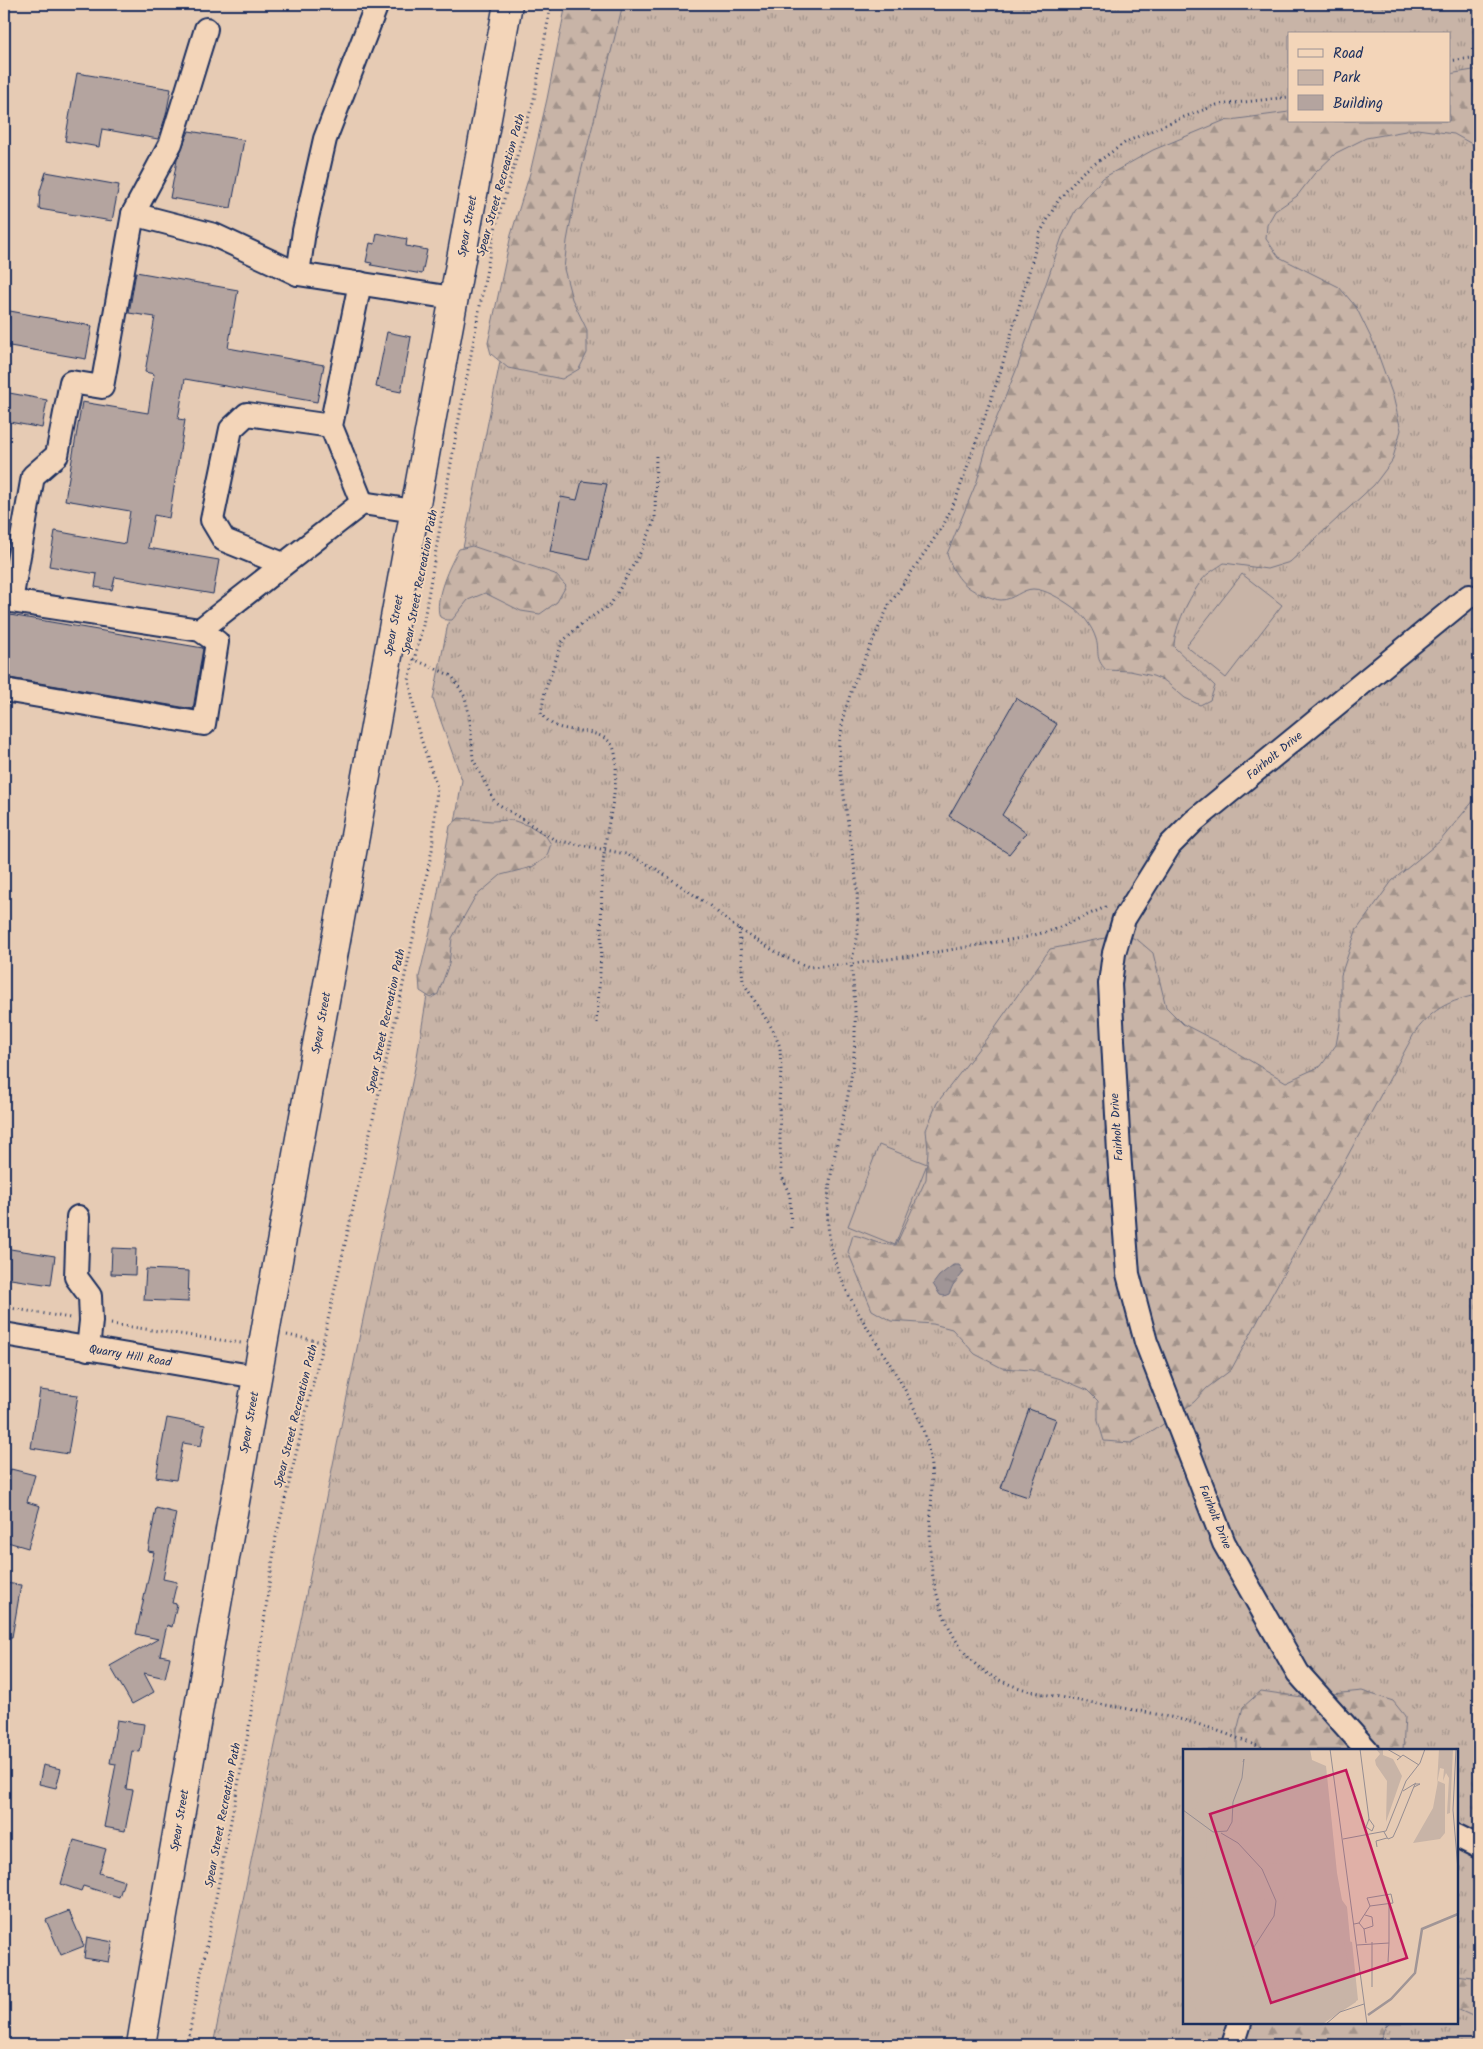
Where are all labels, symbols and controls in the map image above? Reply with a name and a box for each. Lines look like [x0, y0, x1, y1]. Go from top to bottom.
legend [1288, 32, 1450, 122]
text: Road [1333, 42, 1364, 66]
text: Park [1333, 66, 1361, 90]
text: Building [1333, 92, 1383, 116]
street label: Spear Street Recreation Path [472, 112, 530, 258]
street label: Spear Street [452, 193, 482, 258]
street label: Spear Street Recreation Path [397, 508, 443, 656]
street label: Spear Street [379, 593, 409, 658]
street label: Fairholt Drive [1242, 726, 1307, 784]
street label: Spear Street Recreation Path [361, 947, 411, 1095]
street label: Spear Street [306, 990, 336, 1055]
street label: Fairholt Drive [1105, 1092, 1129, 1162]
street label: Quarry Hill Road [88, 1339, 174, 1372]
street label: Spear Street Recreation Path [269, 1342, 323, 1490]
street label: Spear Street [234, 1390, 264, 1455]
street label: Fairholt Drive [1193, 1482, 1237, 1553]
street label: Spear Street Recreation Path [200, 1741, 246, 1889]
inset map [1183, 1749, 1458, 2024]
street label: Spear Street [165, 1788, 194, 1853]

